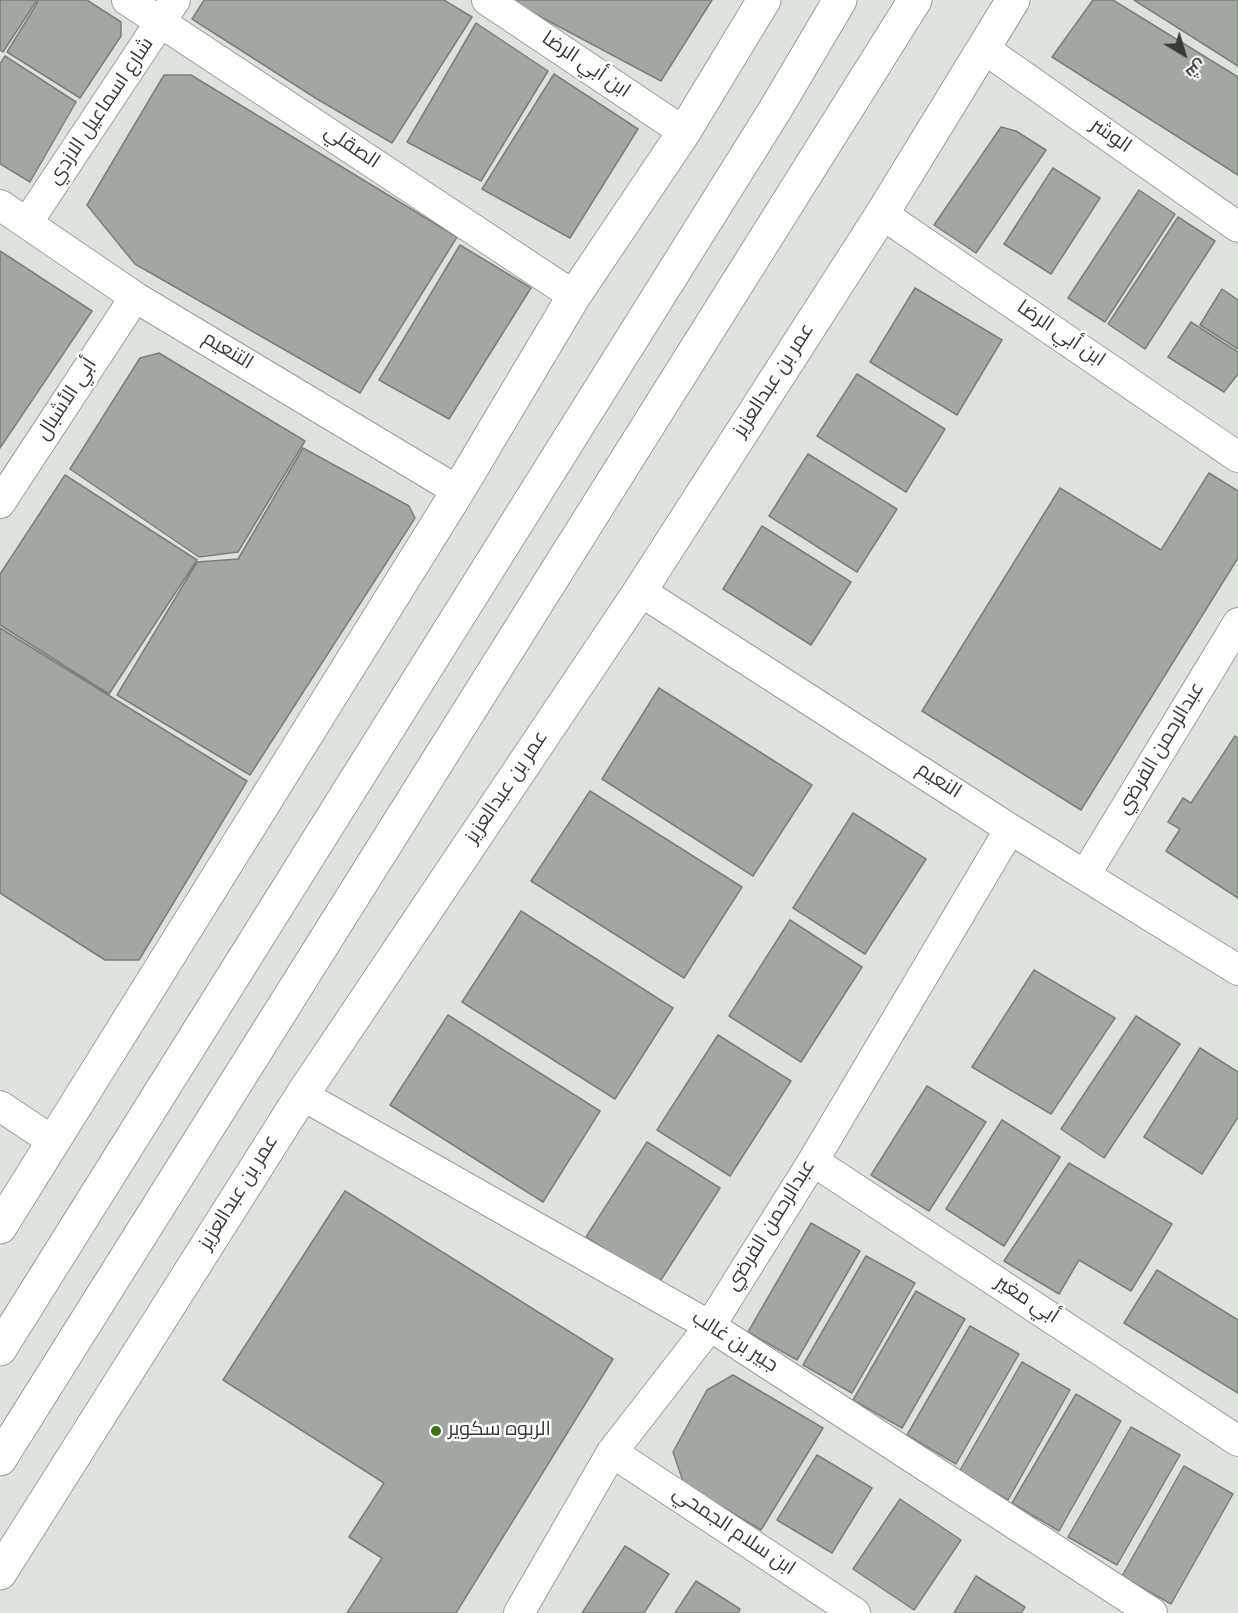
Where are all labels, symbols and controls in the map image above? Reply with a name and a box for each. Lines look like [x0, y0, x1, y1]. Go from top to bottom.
north arrow [1154, 24, 1214, 84]
street label: ابن أبي الرضا [536, 28, 634, 104]
street label: شارع اسماعيل الازدي [44, 34, 160, 190]
text: ش [1181, 54, 1209, 82]
street label: الوشر [1085, 114, 1135, 160]
street label: الصقلي [319, 121, 383, 175]
street label: ابن أبي الرضا [1011, 297, 1109, 373]
street label: عمر بن عبدالعزيز [729, 320, 821, 442]
street label: التنعيم [197, 328, 257, 376]
street label: أبي الأشبال [33, 354, 103, 446]
street label: عبدالرحمن الفرضي [1113, 679, 1211, 819]
street label: عمر بن عبدالعزيز [461, 727, 555, 849]
street label: النعيم [911, 759, 965, 805]
street label: عمر بن عبدالعزيز [195, 1131, 285, 1255]
street label: عبدالرحمن الفرضي [722, 1156, 822, 1296]
street label: أبي مغير [990, 1272, 1062, 1330]
street label: جبير بن غالب [686, 1307, 782, 1379]
place label: الربوه سكوير [448, 1419, 551, 1443]
marker: الربوه سكوير [429, 1424, 443, 1438]
street label: ابن سلام الجمحي [667, 1482, 799, 1582]

